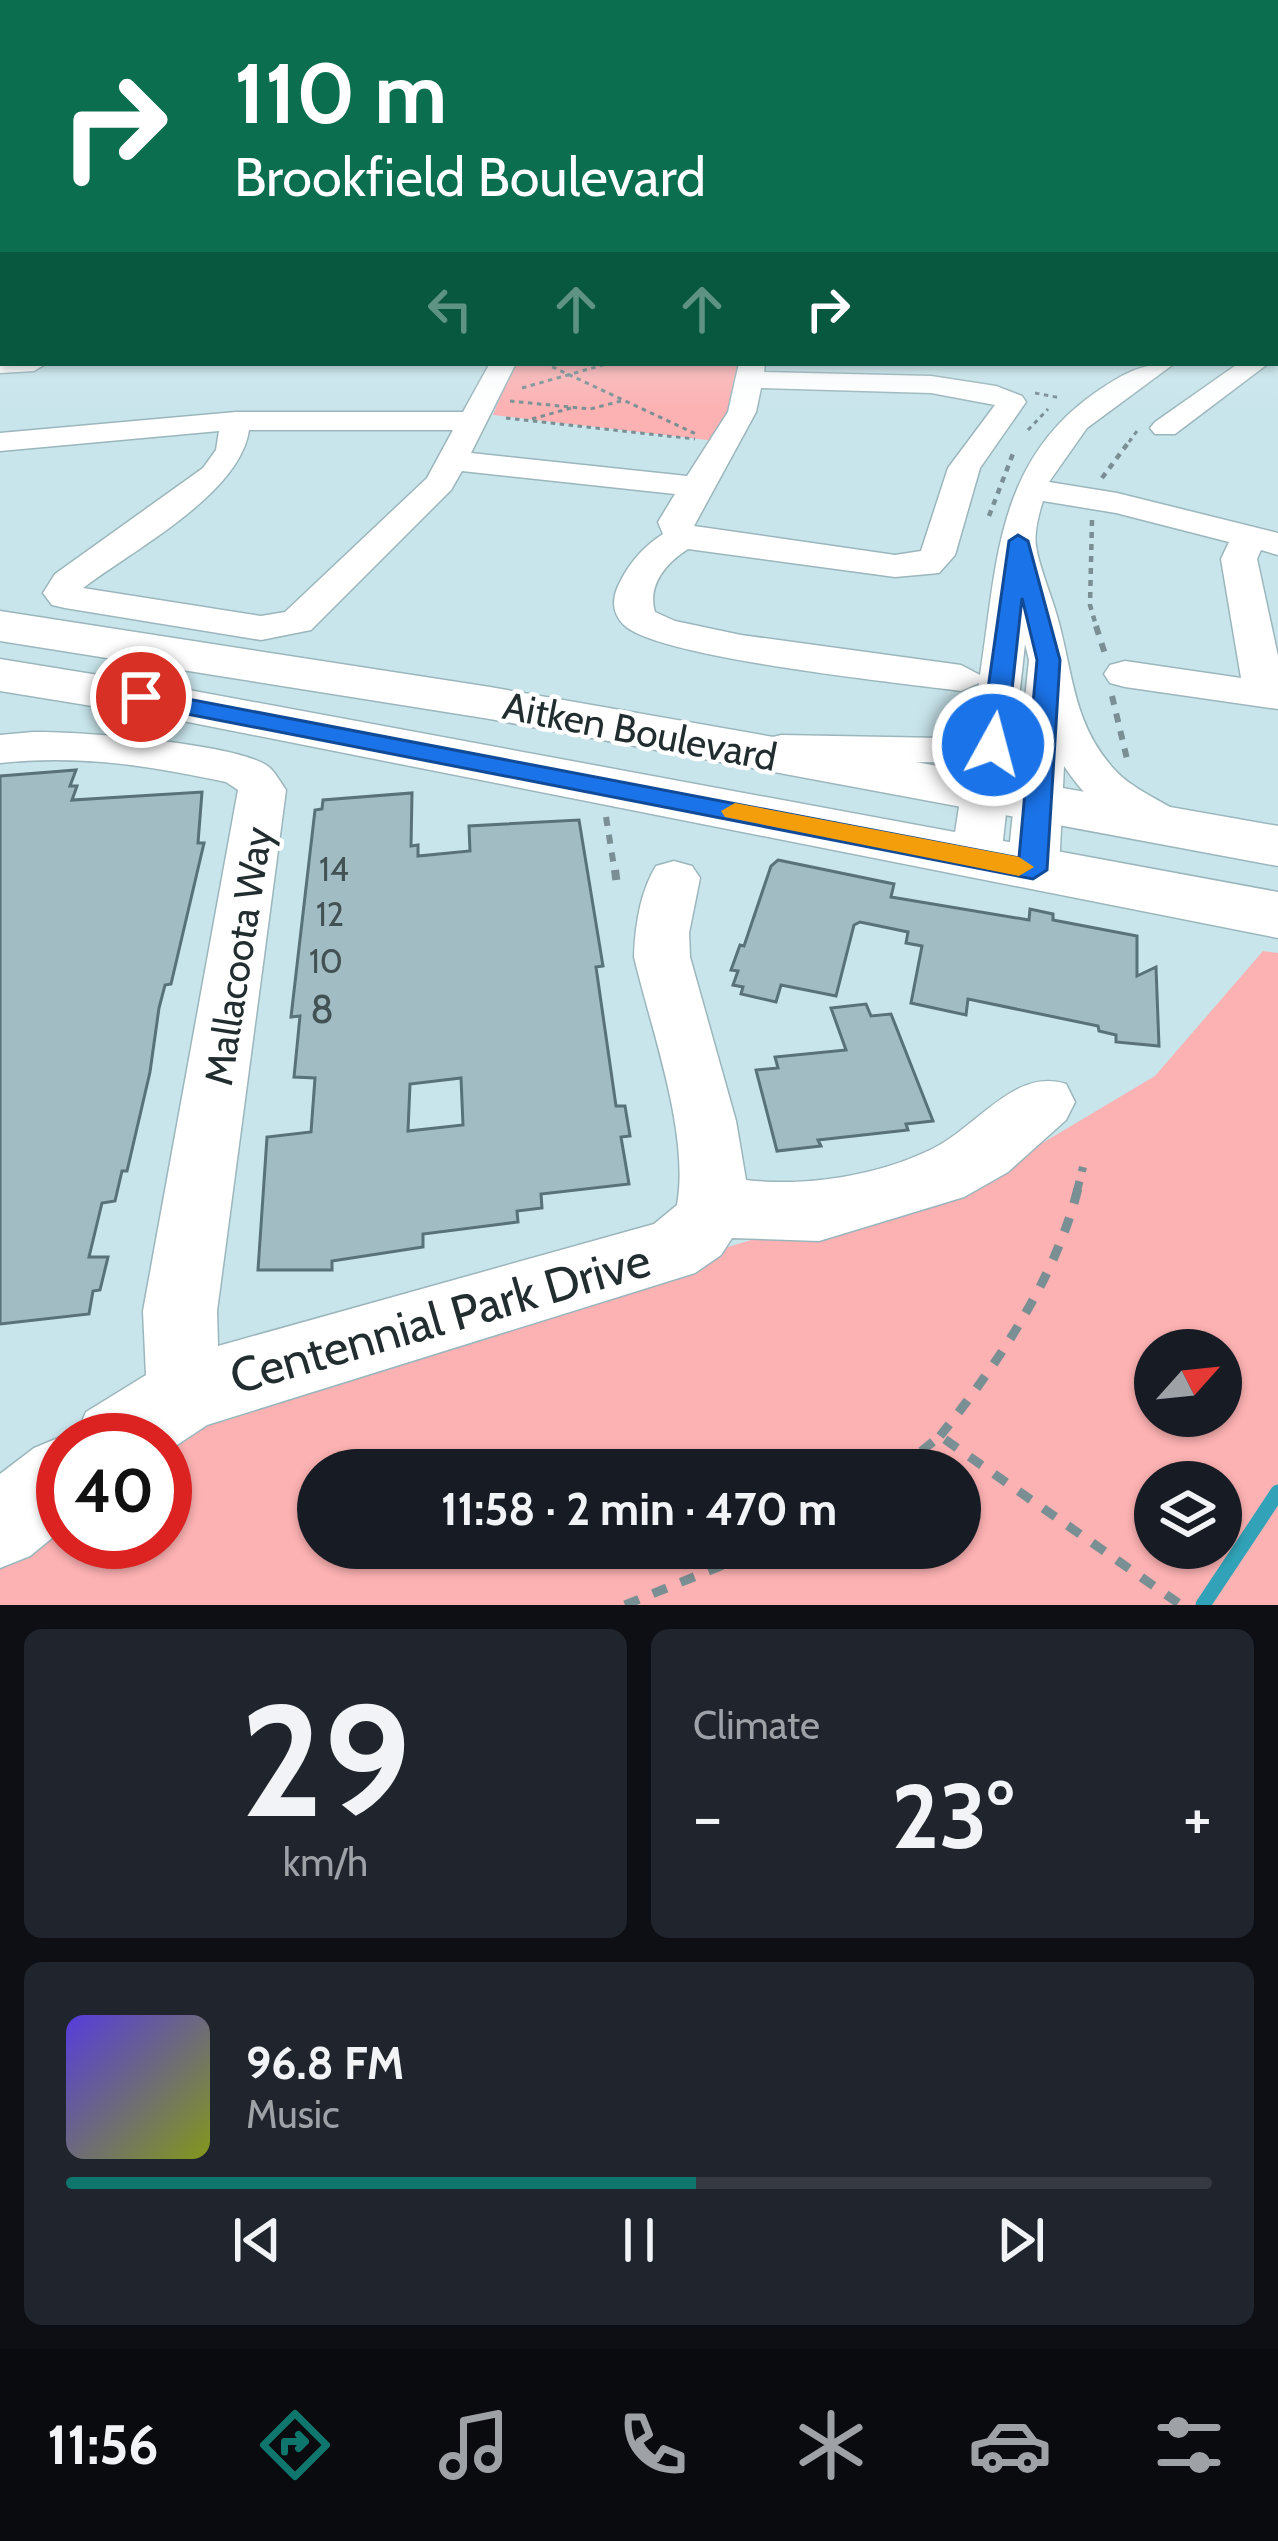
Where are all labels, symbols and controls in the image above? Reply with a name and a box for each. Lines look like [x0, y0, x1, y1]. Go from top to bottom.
text: 110 m [234, 42, 447, 144]
icon: right [36, 48, 192, 204]
text: Brookfield Boulevard [234, 144, 706, 210]
icon: left [417, 276, 483, 342]
icon: ahead [543, 276, 609, 342]
icon: ahead [669, 276, 735, 342]
icon: right [795, 276, 861, 342]
pin [90, 646, 192, 748]
icon: arrive [108, 664, 174, 730]
street label: Aitken Boulevard [499, 681, 781, 781]
position arrow [930, 682, 1056, 808]
street label: Mallacoota Way [194, 823, 282, 1089]
house number: 14 [319, 849, 349, 889]
house number: 12 [316, 894, 344, 934]
house number: 10 [309, 941, 343, 981]
house number: 8 [310, 985, 334, 1033]
street label: Centennial Park Drive [223, 1230, 657, 1406]
north arrow [1134, 1329, 1242, 1437]
map controls [1134, 1329, 1242, 1569]
speed limit sign: 40 [36, 1413, 192, 1569]
button: layers [1134, 1461, 1242, 1569]
text: 11:58 · 2 min · 470 m [441, 1482, 837, 1536]
text: 29 [240, 1665, 411, 1855]
text: Climate [693, 1701, 820, 1749]
text: 23° [891, 1761, 1014, 1871]
text: − [693, 1776, 722, 1857]
text: + [1183, 1776, 1212, 1857]
text: km/h [283, 1838, 368, 1886]
text: 96.8 FM [246, 2036, 404, 2090]
text: Music [246, 2090, 340, 2138]
icon: previous [224, 2207, 290, 2273]
icon: pause [606, 2207, 672, 2273]
icon: next [988, 2207, 1054, 2273]
icon: directions [253, 2403, 337, 2487]
icon: music [432, 2403, 516, 2487]
icon: phone [611, 2403, 695, 2487]
icon: climate [789, 2403, 873, 2487]
icon: car [968, 2403, 1052, 2487]
icon: filters [1147, 2403, 1231, 2487]
text: 11:56 [47, 2412, 159, 2478]

